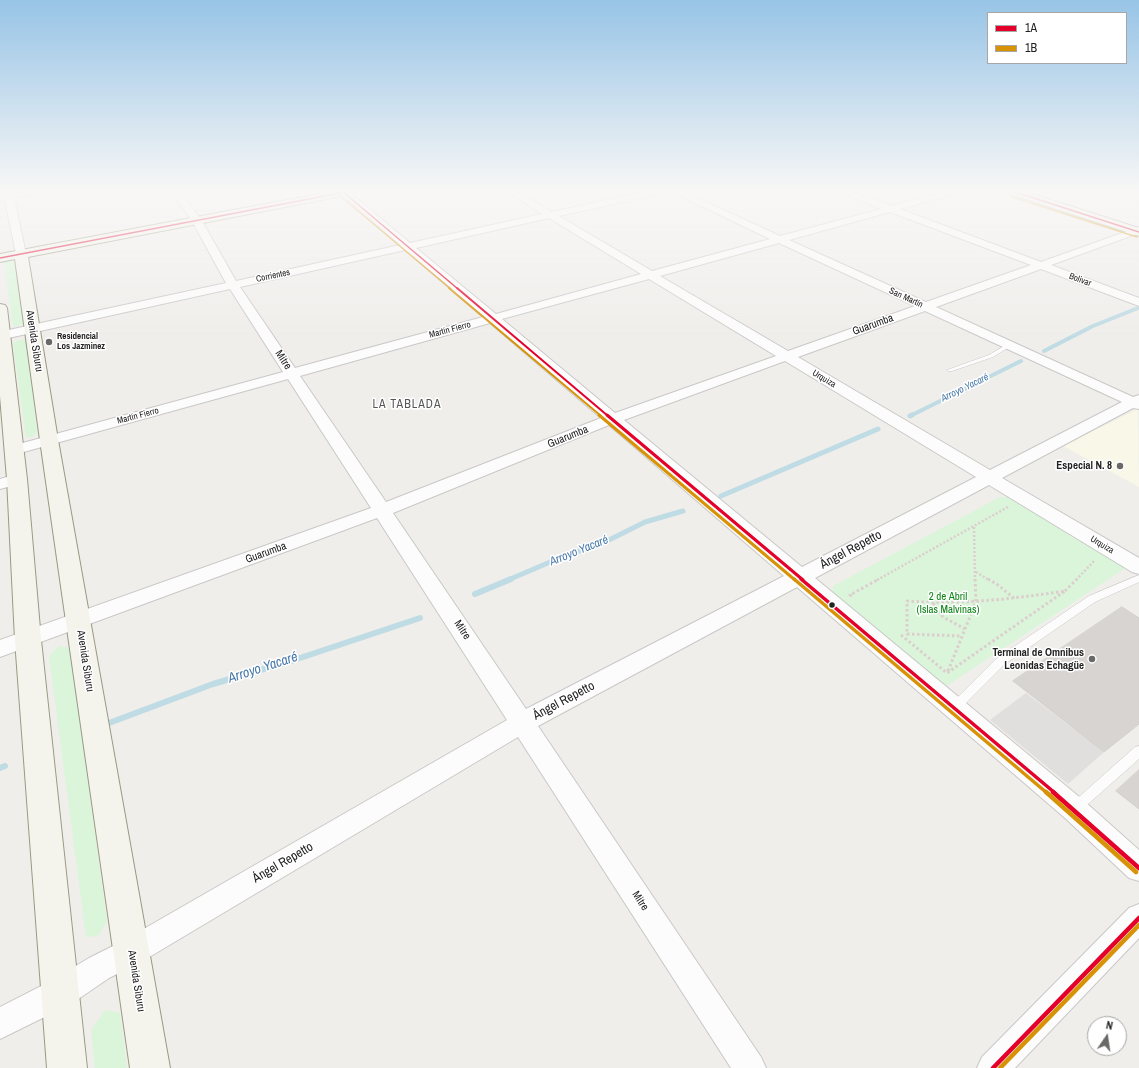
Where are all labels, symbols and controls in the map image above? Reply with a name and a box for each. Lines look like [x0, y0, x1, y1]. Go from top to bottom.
legend [987, 12, 1127, 64]
text: 1A [1025, 20, 1037, 36]
text: 1B [1025, 40, 1037, 56]
street label: Corrientes [255, 267, 291, 285]
street label: Bolivar [1067, 271, 1093, 289]
street label: San Martín [887, 285, 925, 311]
street label: Avenida Siburu [23, 309, 45, 373]
street label: Guarumba [851, 312, 895, 338]
street label: Martín Fierro [428, 319, 472, 341]
place label: Residencial Los Jazminez [57, 332, 105, 353]
marker: Residencial Los Jazminez [44, 337, 54, 347]
street label: Mitre [272, 348, 294, 372]
street label: Urquiza [810, 368, 838, 390]
water label: Arroyo Yacaré [939, 371, 991, 405]
district label: LA TABLADA [373, 398, 441, 412]
street label: Martín Fierro [116, 405, 160, 427]
street label: Guarumba [546, 423, 590, 451]
place label: Especial N. 8 [1056, 459, 1112, 473]
marker: Especial N. 8 [1115, 461, 1125, 471]
street label: Ángel Repetto [818, 527, 884, 573]
water label: Arroyo Yacaré [548, 533, 610, 569]
street label: Urquiza [1088, 534, 1116, 556]
street label: Guarumba [244, 540, 288, 566]
park label: 2 de Abril (Islas Malvinas) [916, 590, 980, 616]
unlabelled marker [827, 600, 837, 610]
street label: Mitre [451, 618, 473, 642]
street label: Avenida Siburu [74, 629, 96, 693]
place label: Terminal de Omnibus Leonidas Echagüe [992, 646, 1084, 672]
water label: Arroyo Yacaré [226, 649, 300, 687]
marker: Terminal de Omnibus Leonidas Echagüe [1087, 654, 1097, 664]
street label: Ángel Repetto [531, 678, 597, 724]
street label: Ángel Repetto [250, 839, 316, 887]
street label: Mitre [629, 889, 651, 913]
street label: Avenida Siburu [125, 949, 147, 1013]
north arrow [1087, 1016, 1127, 1056]
text: N [1105, 1018, 1114, 1033]

